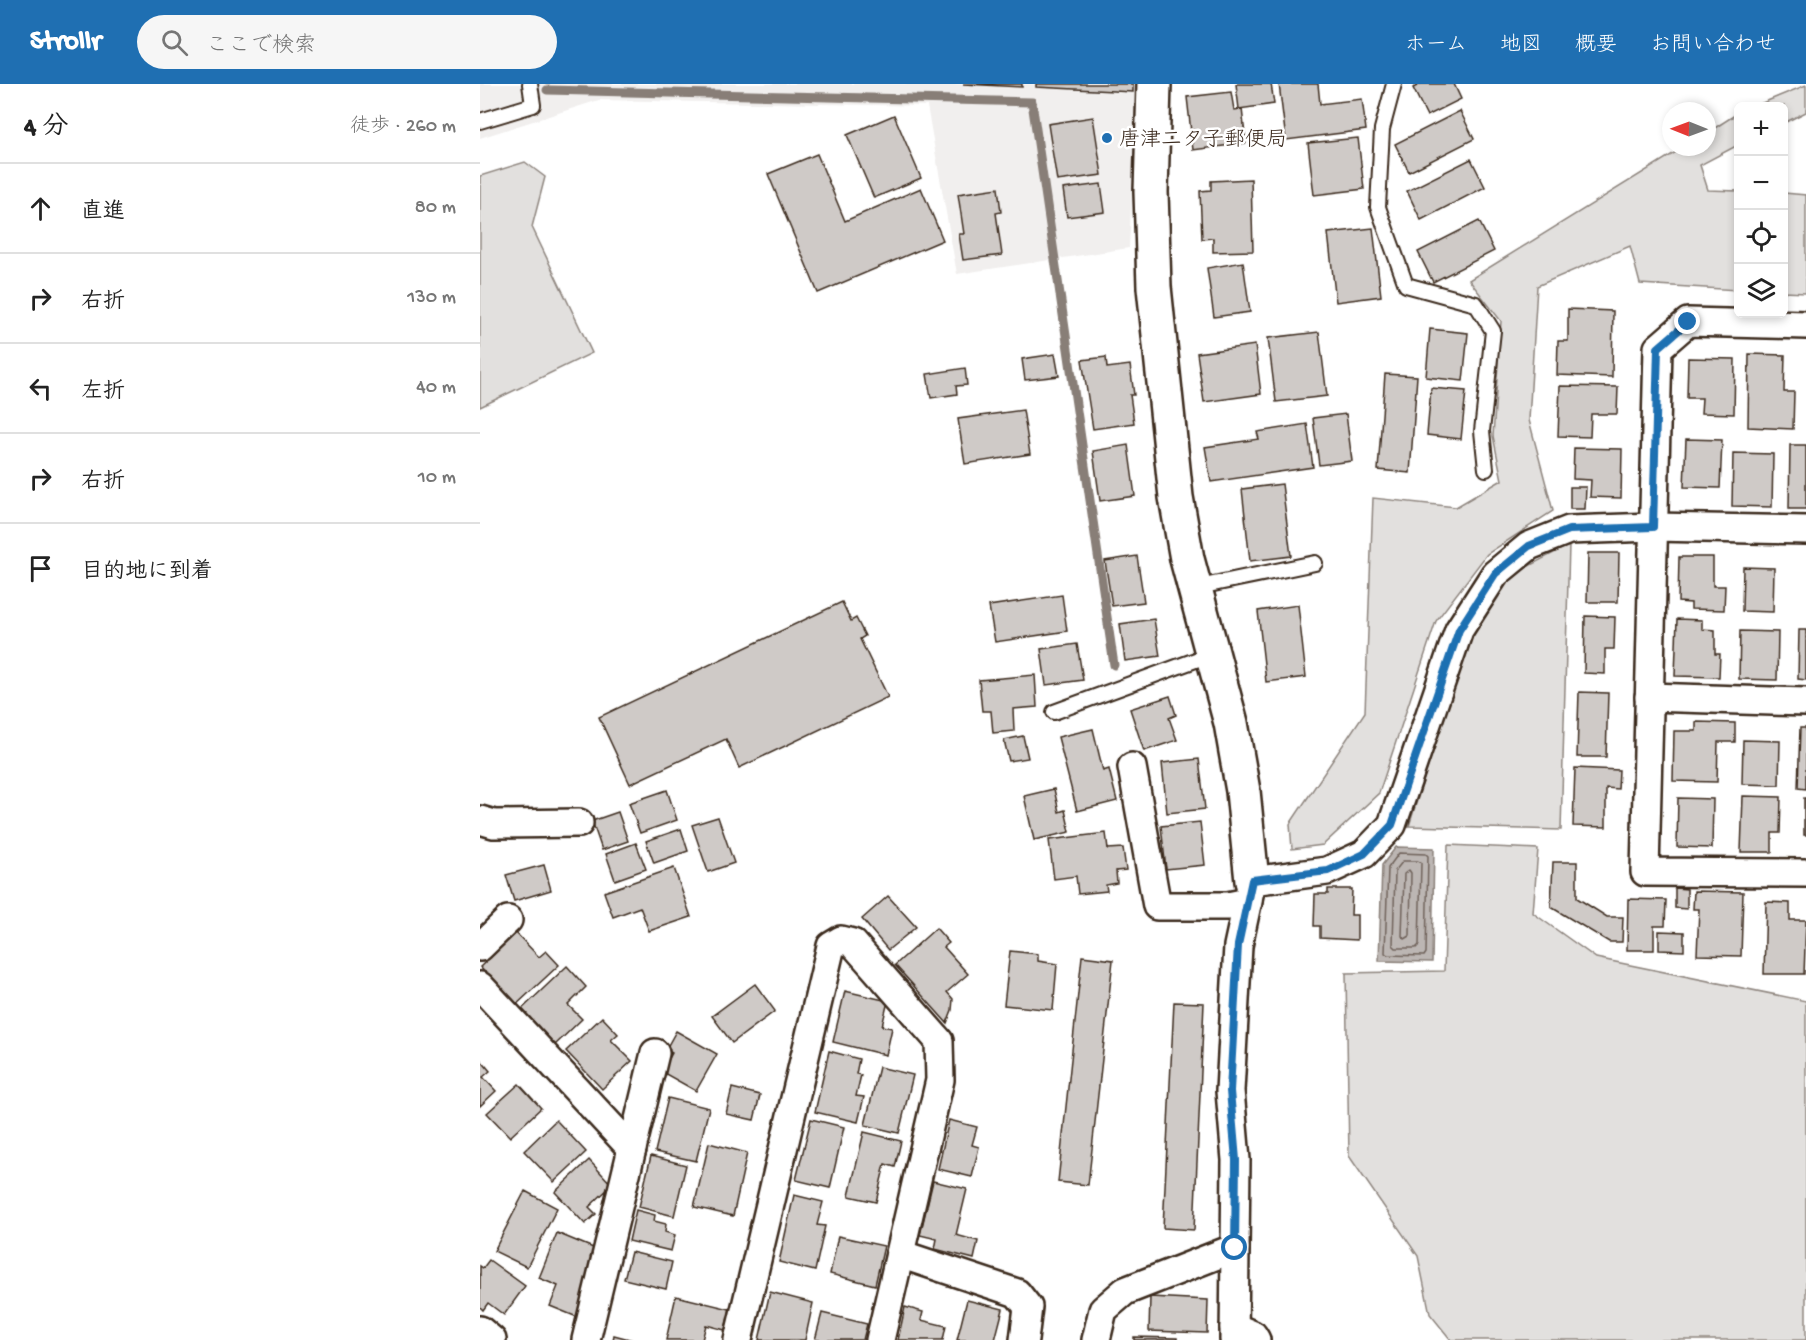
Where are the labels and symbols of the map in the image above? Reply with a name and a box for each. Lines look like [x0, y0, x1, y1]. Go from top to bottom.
north arrow [1662, 102, 1716, 156]
place label: 唐津二タ子郵便局 [1119, 128, 1287, 154]
marker: 唐津二タ子郵便局 [1100, 131, 1114, 145]
route end [1674, 308, 1700, 334]
route start [1221, 1234, 1247, 1260]

